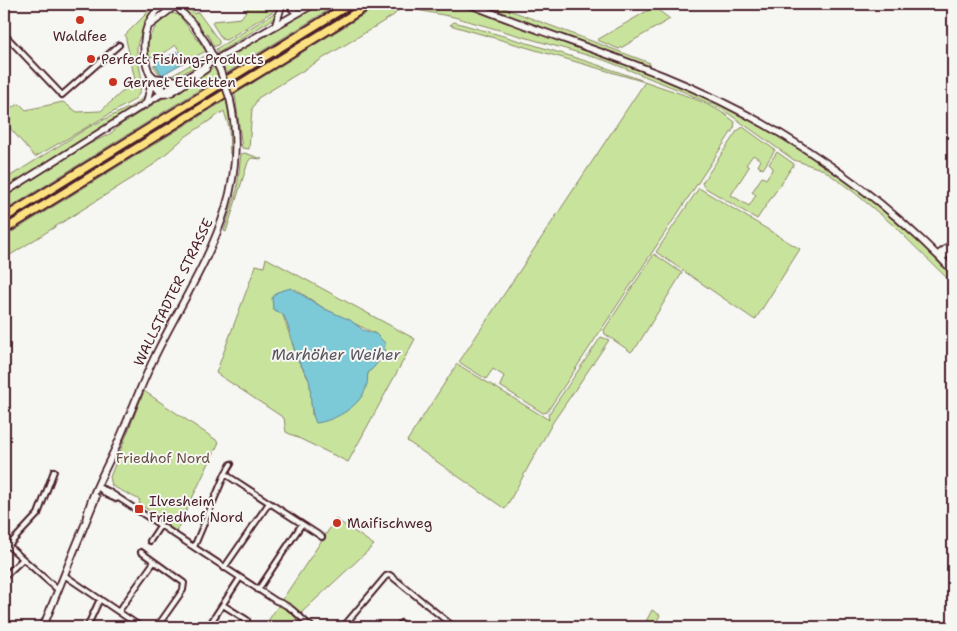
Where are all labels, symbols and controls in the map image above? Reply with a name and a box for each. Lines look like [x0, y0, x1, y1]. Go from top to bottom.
marker: Waldfee [74, 14, 86, 26]
place label: Waldfee [53, 27, 107, 45]
place label: Perfect Fishing-Products [101, 50, 264, 68]
marker: Perfect Fishing-Products [85, 53, 97, 65]
place label: Gernet Etiketten [123, 73, 236, 91]
marker: Gernet Etiketten [107, 76, 119, 88]
street label: WALLSTADTER STRASSE [129, 215, 217, 369]
water label: Marhöher Weiher [271, 345, 401, 365]
park label: Friedhof Nord [116, 449, 210, 467]
place label: Ilvesheim Friedhof Nord [149, 492, 243, 526]
marker: Ilvesheim Friedhof Nord [133, 503, 145, 515]
place label: Maifischweg [347, 514, 432, 532]
marker: Maifischweg [331, 517, 343, 529]

